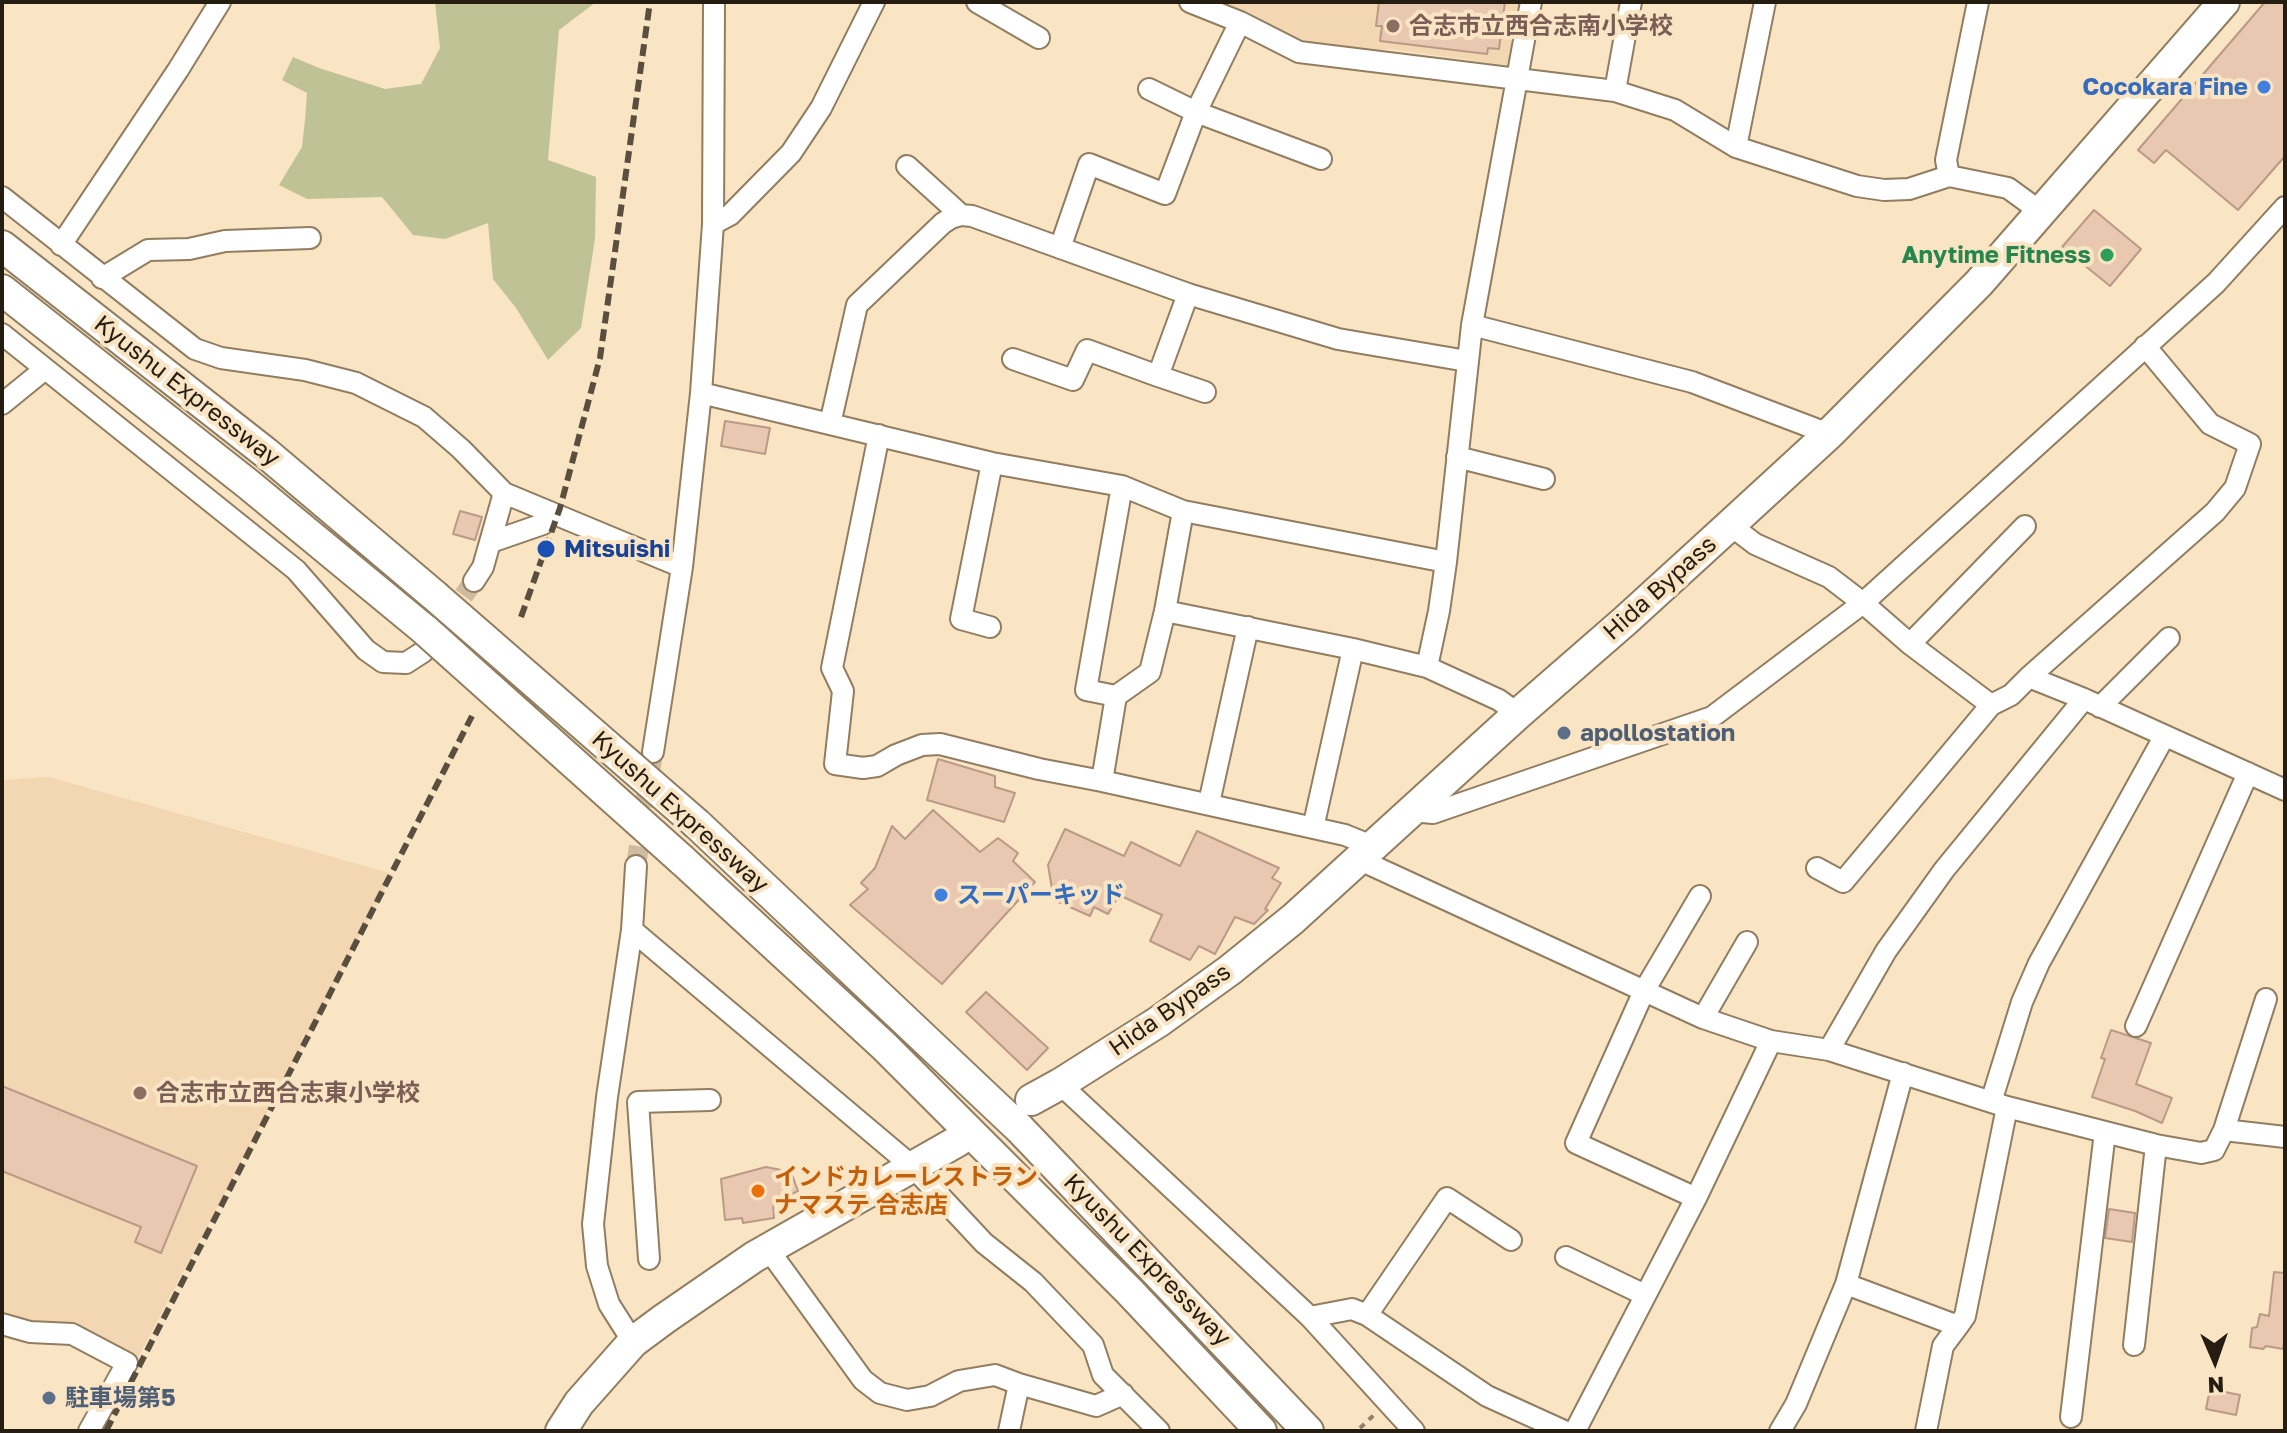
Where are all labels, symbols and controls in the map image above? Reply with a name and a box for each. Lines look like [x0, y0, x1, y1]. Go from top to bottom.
place label: 合志市立西合志南小学校 [1409, 12, 1673, 40]
marker: 合志市立西合志南小学校 [1384, 17, 1402, 35]
place label: Cocokara Fine [2082, 73, 2248, 101]
marker: Cocokara Fine [2255, 78, 2273, 96]
place label: Anytime Fitness [1902, 241, 2091, 269]
marker: Anytime Fitness [2098, 246, 2116, 264]
street label: Kyushu Expressway [88, 309, 286, 473]
street label: Hida Bypass [1598, 530, 1722, 646]
place label: Mitsuishi [564, 535, 670, 563]
marker: Mitsuishi [535, 538, 557, 560]
place label: apollostation [1580, 719, 1735, 747]
marker: apollostation [1555, 724, 1573, 742]
street label: Kyushu Expressway [586, 725, 774, 899]
place label: スーパーキッド [957, 881, 1125, 909]
marker: スーパーキッド [932, 886, 950, 904]
street label: Hida Bypass [1104, 957, 1236, 1063]
place label: 合志市立西合志東小学校 [156, 1079, 420, 1107]
marker: 合志市立西合志東小学校 [131, 1084, 149, 1102]
place label: インドカレーレストラン ナマステ 合志店 [774, 1163, 1038, 1219]
street label: Kyushu Expressway [1057, 1168, 1237, 1352]
marker: インドカレーレストラン ナマステ 合志店 [749, 1182, 767, 1200]
north arrow [2175, 1321, 2255, 1401]
text: N [2207, 1372, 2225, 1399]
place label: 駐車場第5 [65, 1384, 176, 1412]
marker: 駐車場第5 [40, 1389, 58, 1407]

